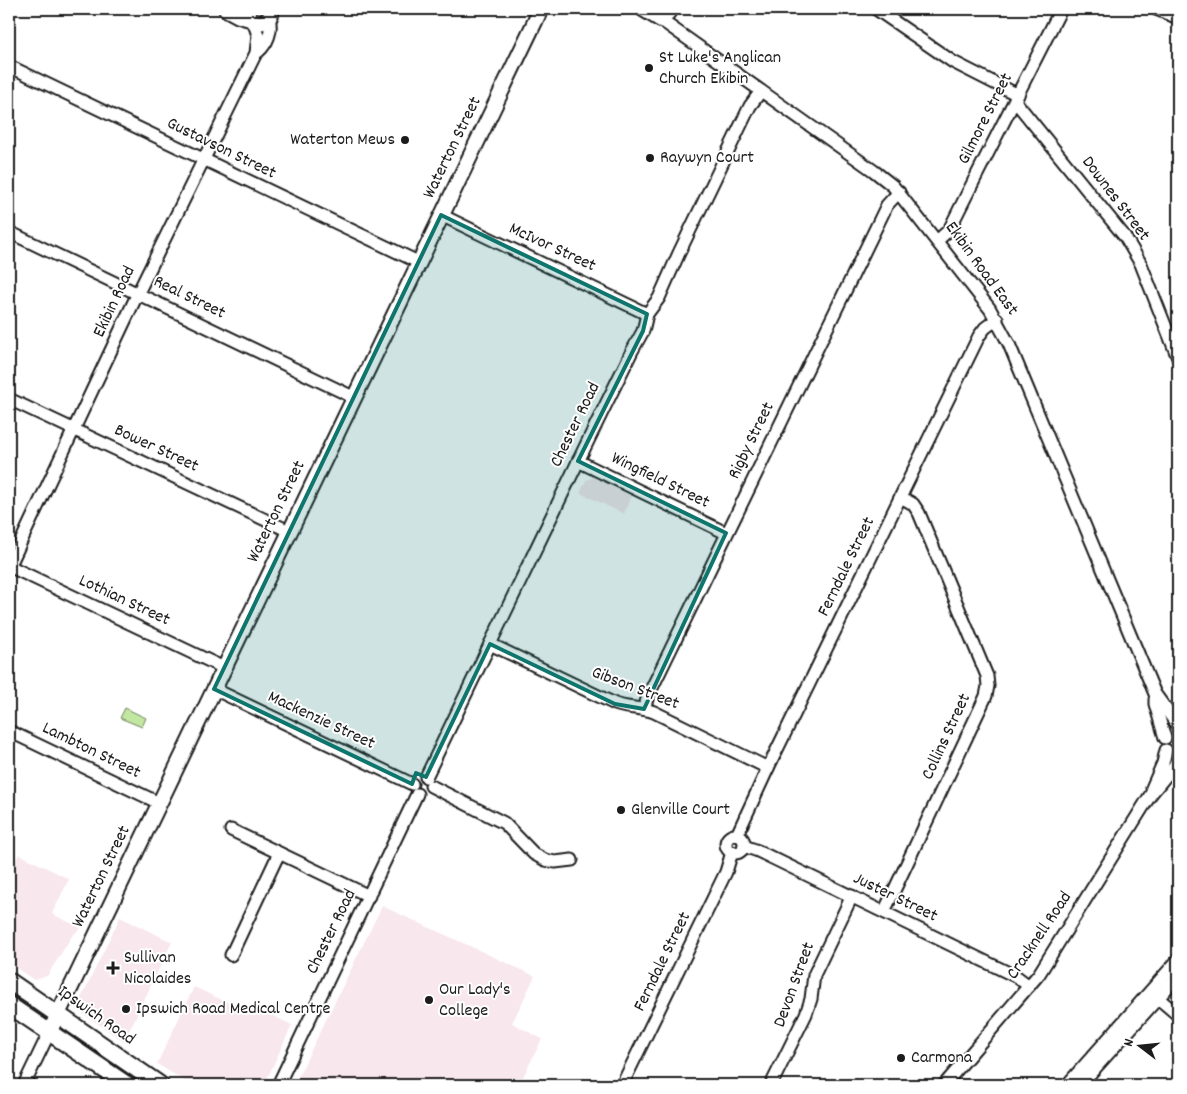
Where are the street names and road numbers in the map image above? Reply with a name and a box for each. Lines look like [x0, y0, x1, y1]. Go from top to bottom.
street label: Gilmore Street [952, 69, 1020, 169]
street label: Waterton Street [417, 92, 489, 203]
street label: Gustavson Street [162, 112, 280, 186]
street label: Downes Street [1075, 151, 1155, 247]
street label: McIvor Street [504, 217, 600, 279]
street label: Ekibin Road East [938, 217, 1024, 322]
street label: Ekibin Road [88, 262, 142, 342]
street label: Real Street [149, 270, 230, 326]
street label: Chester Road [545, 378, 607, 472]
street label: Rigby Street [723, 398, 782, 484]
street label: Bower Street [110, 419, 203, 480]
street label: Wingfield Street [607, 446, 714, 516]
street label: Waterton Street [241, 456, 313, 567]
street label: Ferndale Street [812, 513, 882, 621]
street label: Lothian Street [74, 569, 174, 633]
street label: Gibson Street [588, 661, 683, 717]
street label: Mackenzie Street [263, 685, 379, 757]
street label: Collins Street [916, 689, 978, 784]
street label: Lambton Street [38, 716, 145, 786]
street label: Waterton Street [66, 821, 138, 932]
street label: Juster Street [849, 867, 942, 929]
street label: Chester Road [301, 885, 363, 979]
street label: Cracknell Road [1001, 887, 1079, 985]
street label: Ferndale Street [628, 908, 698, 1016]
street label: Devon Street [768, 939, 822, 1031]
street label: Ipswich Road [52, 980, 140, 1052]

